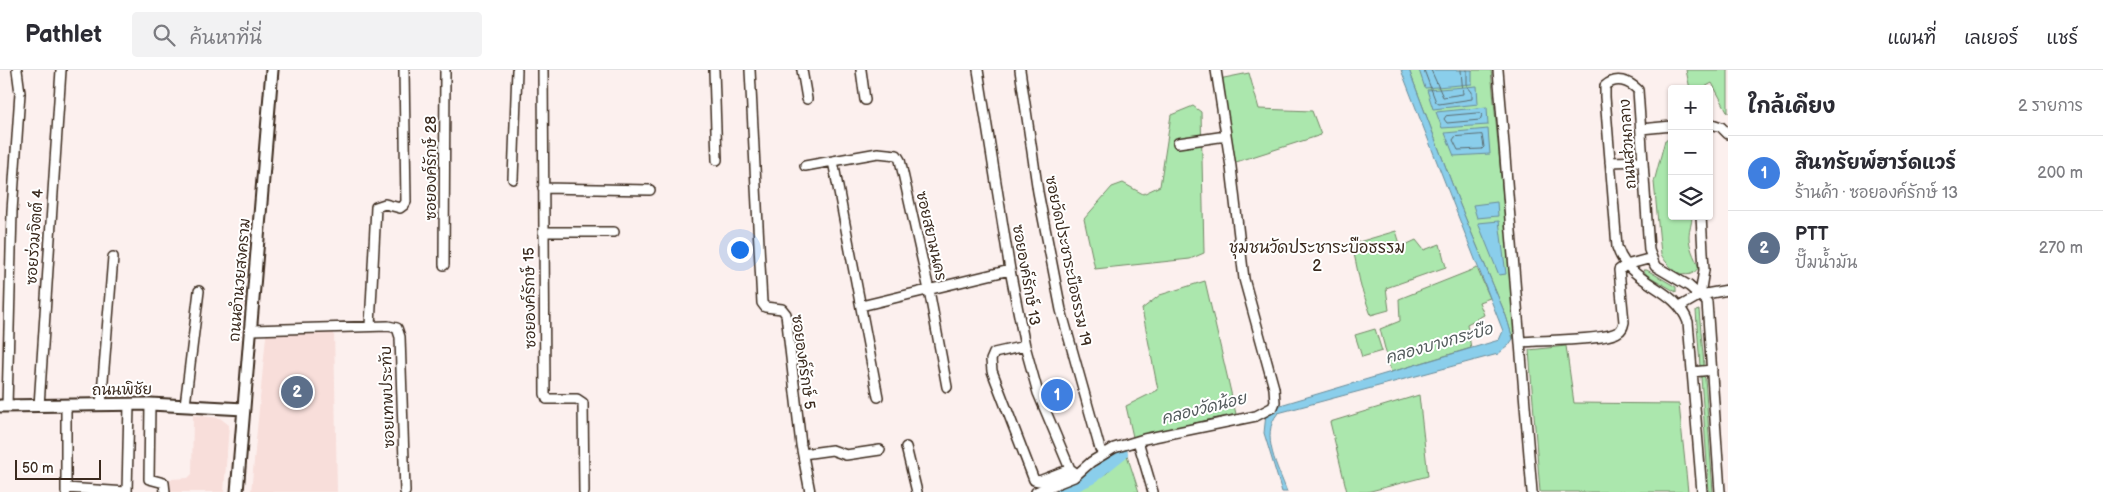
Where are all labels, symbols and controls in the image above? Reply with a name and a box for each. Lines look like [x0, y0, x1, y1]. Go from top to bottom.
search box [132, 12, 482, 57]
text: Pathlet [25, 20, 102, 49]
icon: search [150, 21, 178, 49]
text: ค้นหาที่นี่ [190, 27, 262, 50]
text: แผนที่ [1888, 28, 1936, 49]
text: เลเยอร์ [1964, 28, 2018, 49]
text: แชร์ [2046, 28, 2078, 49]
map controls [1668, 85, 1713, 220]
button: + [1668, 85, 1713, 130]
text: ใกล้เคียง [1748, 94, 1835, 119]
text: 2 รายการ [2018, 97, 2083, 116]
street label: ถนนส่วนกลาง [1614, 98, 1641, 190]
street label: ซอยองค์รักษ์ 28 [421, 115, 441, 220]
button: − [1668, 130, 1713, 175]
text: สินทรัยพ์ฮาร์ดแวร์ [1795, 152, 1956, 175]
text: 1 [1761, 164, 1767, 183]
text: 200 m [2037, 164, 2083, 183]
street label: ซอยวัดประชาระบือธรรม 19 [1041, 174, 1095, 348]
button: layers [1668, 175, 1713, 220]
text: ร้านค้า · ซอยองค์รักษ์ 13 [1795, 184, 1958, 203]
street label: ซอยร่วมจิตต์ 4 [21, 188, 48, 286]
street label: ซอยสยามนคร [911, 189, 951, 283]
street label: ถนนอำนวยสงคราม [225, 217, 255, 343]
street label: ซอยองค์รักษ์ 13 [1008, 223, 1045, 327]
text: PTT [1795, 223, 1829, 246]
district label: ชุมชนวัดประชาระบือธรรม 2 [1229, 236, 1405, 276]
your location [727, 237, 753, 263]
text: 2 [1759, 239, 1769, 258]
text: 270 m [2039, 239, 2083, 258]
street label: ซอยองค์รักษ์ 15 [519, 247, 540, 349]
text: ปั๊มน้ำมัน [1795, 254, 1857, 273]
street label: ซอยองค์รักษ์ 5 [787, 313, 820, 411]
water label: คลองบางกระบือ [1383, 318, 1496, 368]
street label: ซอยเทพประทับ [377, 345, 399, 449]
pin: 2 [281, 373, 313, 411]
pin: 1 [1041, 376, 1073, 414]
street label: ถนนพิชัย [92, 380, 152, 400]
water label: คลองวัดน้อย [1159, 387, 1250, 429]
scale bar [15, 457, 101, 480]
text: 50 m [22, 460, 54, 477]

